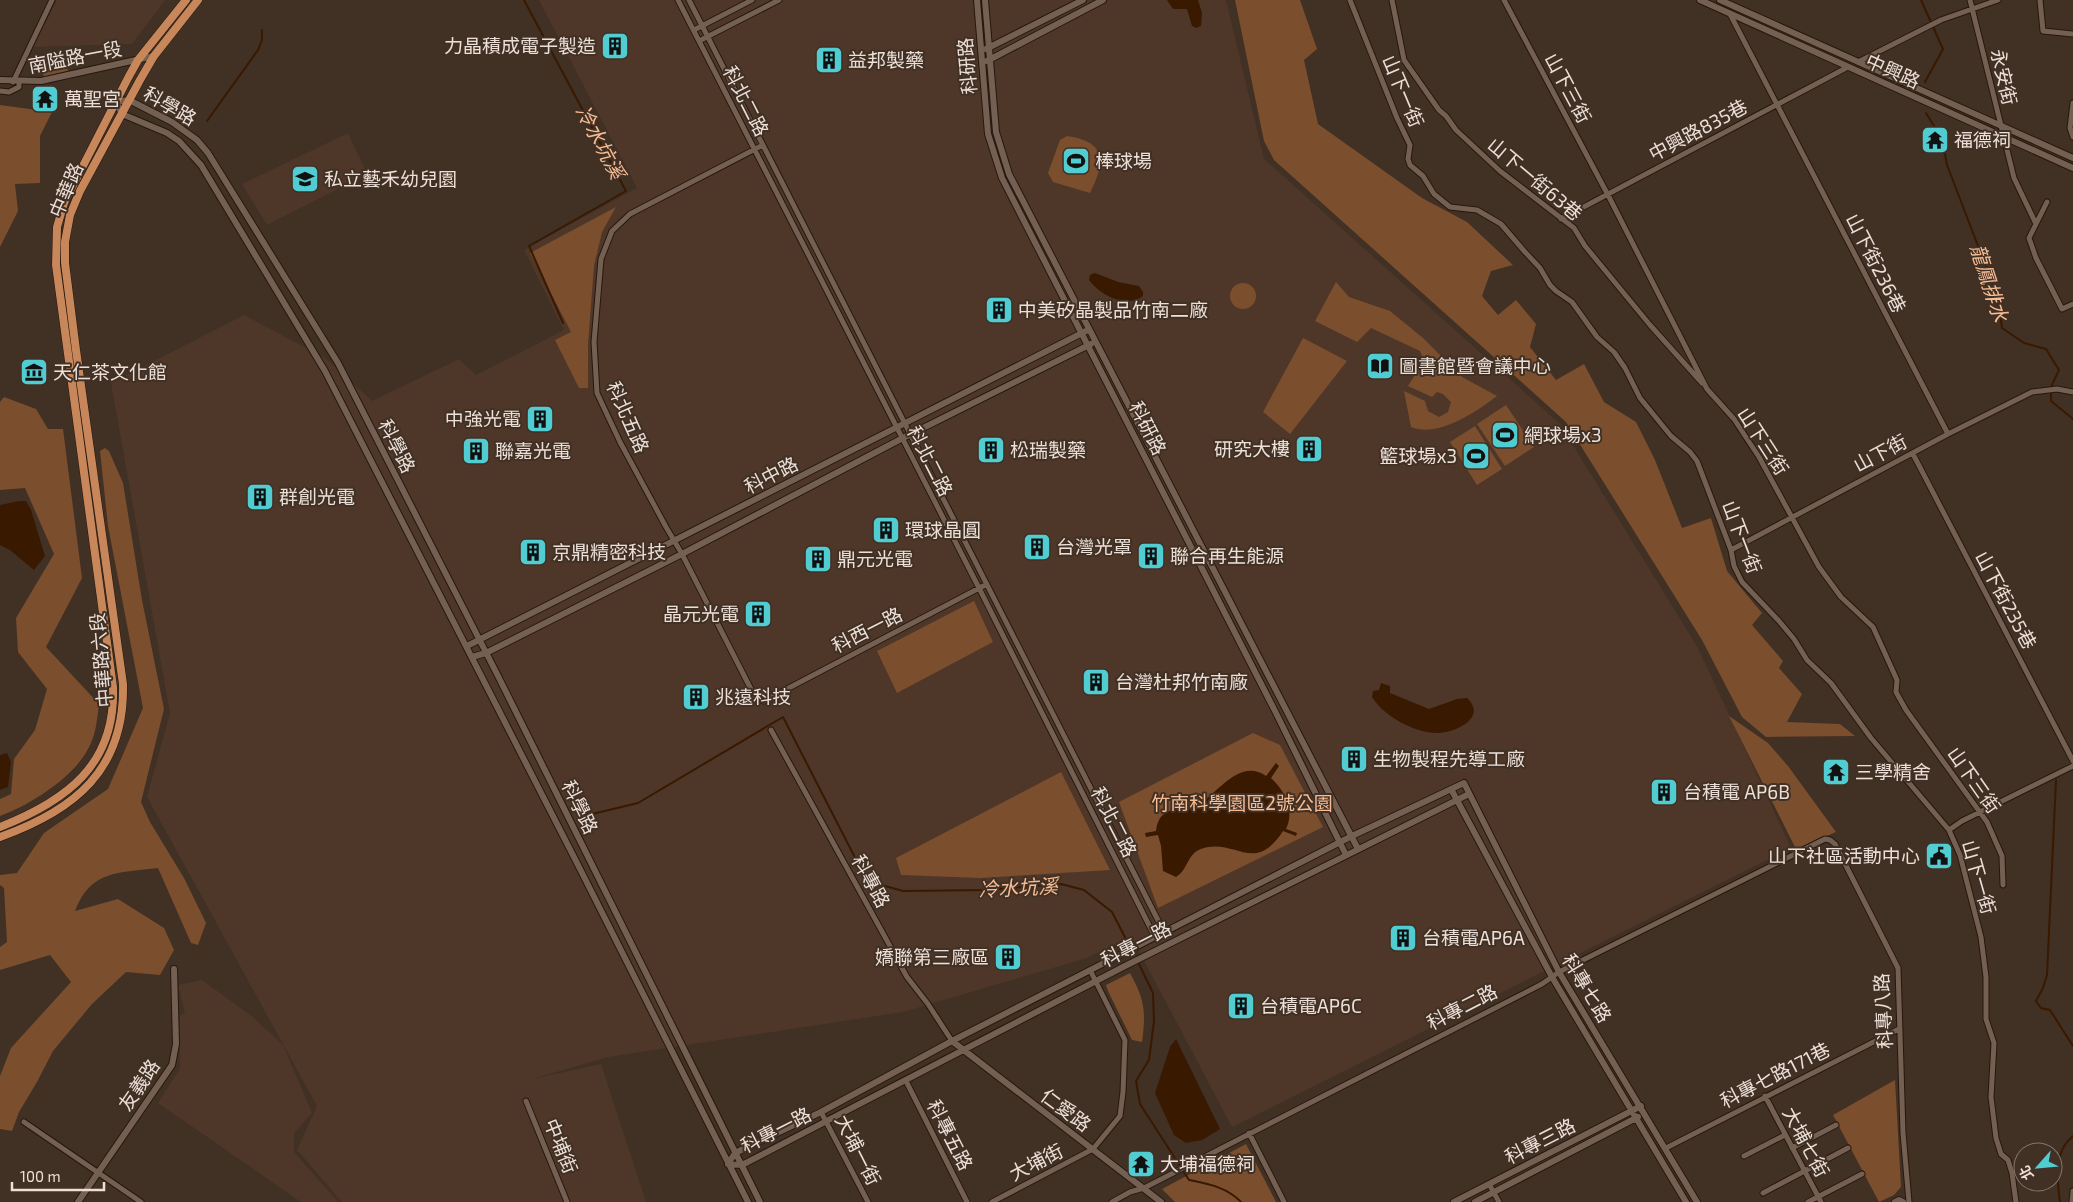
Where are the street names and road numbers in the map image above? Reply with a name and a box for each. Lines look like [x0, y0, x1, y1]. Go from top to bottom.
street label: 南隘路一段 [26, 36, 124, 77]
street label: 科研路 [953, 37, 980, 95]
street label: 永安街 [1987, 47, 2022, 107]
street label: 中興路 [1862, 48, 1924, 93]
street label: 山下三街 [1540, 49, 1596, 127]
street label: 山下一街 [1378, 51, 1429, 130]
street label: 科北二路 [719, 62, 774, 140]
street label: 科學路 [140, 81, 201, 130]
street label: 中興路835巷 [1645, 94, 1751, 165]
street label: 山下一街63巷 [1483, 132, 1587, 225]
street label: 中華路 [44, 159, 87, 221]
street label: 山下街236巷 [1842, 209, 1911, 316]
street label: 科北五路 [602, 377, 654, 456]
street label: 科研路 [1125, 397, 1172, 458]
street label: 山下三街 [1733, 403, 1794, 479]
street label: 科學路 [374, 415, 421, 476]
street label: 科北二路 [903, 422, 958, 500]
street label: 山下街 [1849, 429, 1910, 476]
street label: 科中路 [740, 451, 801, 498]
street label: 山下一街 [1718, 497, 1767, 576]
street label: 山下街235巷 [1971, 547, 2042, 653]
street label: 科西一路 [828, 602, 906, 657]
street label: 中華路六段 [85, 612, 116, 708]
street label: 山下三街 [1943, 742, 2006, 817]
street label: 科學路 [558, 776, 603, 837]
street label: 科北二路 [1087, 783, 1142, 861]
street label: 山下一街 [1958, 837, 2001, 917]
street label: 科專路 [848, 850, 895, 911]
street label: 科專一路 [1097, 916, 1175, 971]
street label: 科專七路 [1558, 949, 1617, 1026]
street label: 科專八路 [1869, 972, 1896, 1050]
street label: 科專二路 [1423, 979, 1501, 1034]
street label: 科專七路171巷 [1716, 1037, 1833, 1112]
street label: 友義路 [113, 1055, 164, 1115]
street label: 仁愛路 [1037, 1083, 1096, 1136]
street label: 科專五路 [923, 1096, 978, 1174]
street label: 科專一路 [737, 1102, 815, 1157]
street label: 大埔七街 [1778, 1103, 1834, 1181]
street label: 大埔一街 [831, 1111, 886, 1189]
street label: 科專三路 [1501, 1113, 1579, 1168]
street label: 中埔街 [540, 1115, 583, 1177]
street label: 大埔街 [1005, 1138, 1066, 1185]

